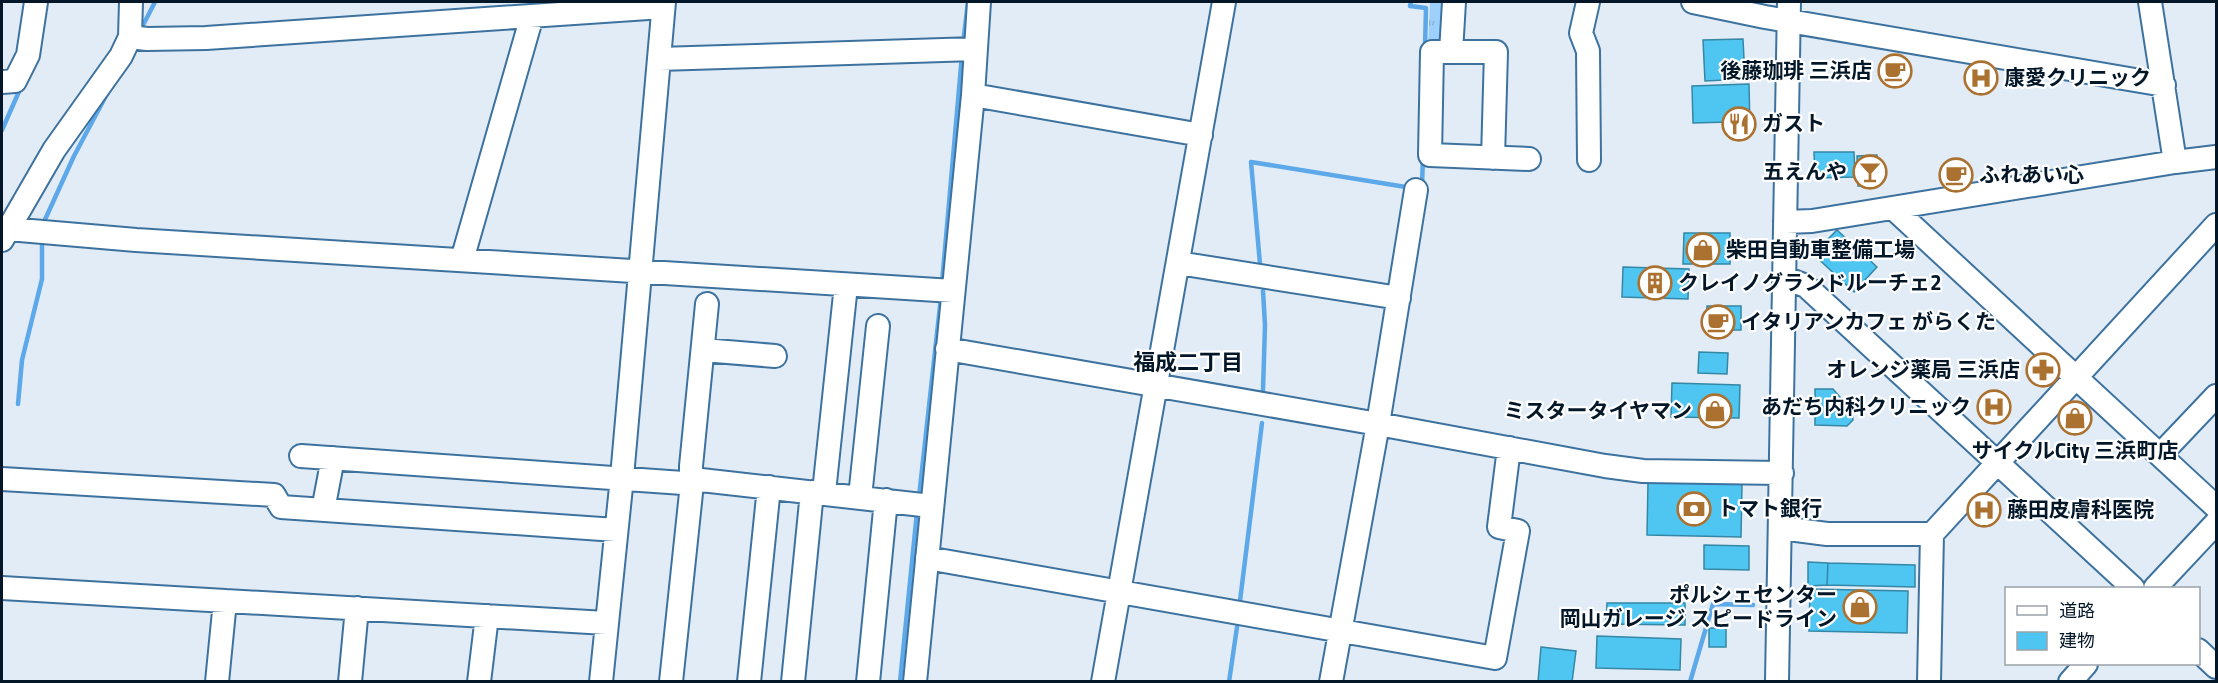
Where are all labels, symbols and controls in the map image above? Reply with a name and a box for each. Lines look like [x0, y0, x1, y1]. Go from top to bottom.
cafe icon: 後藤珈琲 三浜店 [1877, 53, 1913, 89]
place label: 後藤珈琲 三浜店 [1720, 54, 1872, 86]
hospital icon: 康愛クリニック [1963, 60, 1999, 96]
place label: 康愛クリニック [2004, 61, 2151, 93]
restaurant icon: ガスト [1721, 106, 1757, 142]
place label: ガスト [1762, 107, 1825, 139]
bar icon: 五えんや [1852, 154, 1888, 190]
place label: 五えんや [1763, 155, 1847, 187]
cafe icon: ふれあい心 [1938, 157, 1974, 193]
place label: ふれあい心 [1979, 158, 2084, 190]
shop icon: 柴田自動車整備工場 [1685, 232, 1721, 268]
place label: 柴田自動車整備工場 [1726, 233, 1915, 265]
building icon: クレイノグランドルーチェ2 [1637, 265, 1673, 301]
place label: クレイノグランドルーチェ2 [1678, 266, 1942, 298]
cafe icon: イタリアンカフェ がらくた [1700, 304, 1736, 340]
place label: イタリアンカフェ がらくた [1741, 305, 1996, 337]
district label: 福成二丁目 [1133, 345, 1243, 379]
pharmacy icon: オレンジ薬局 三浜店 [2025, 352, 2061, 388]
place label: オレンジ薬局 三浜店 [1826, 353, 2020, 385]
hospital icon: あだち内科クリニック [1976, 389, 2012, 425]
place label: あだち内科クリニック [1761, 390, 1971, 422]
shop icon: ミスタータイヤマン [1697, 393, 1733, 429]
place label: ミスタータイヤマン [1504, 394, 1692, 426]
shop icon: サイクルCity 三浜町店 [2057, 400, 2093, 436]
place label: サイクルCity 三浜町店 [1972, 434, 2178, 466]
bank icon: トマト銀行 [1676, 491, 1712, 527]
place label: トマト銀行 [1717, 492, 1822, 524]
hospital icon: 藤田皮膚科医院 [1966, 492, 2002, 528]
place label: 藤田皮膚科医院 [2007, 493, 2154, 525]
place label: ポルシェセンター 岡山ガレージ スピードライン [1560, 578, 1837, 634]
legend [2005, 587, 2200, 665]
shop icon: ポルシェセンター 岡山ガレージ スピードライン [1842, 589, 1878, 625]
text: 道路 [2059, 597, 2095, 624]
text: 建物 [2059, 627, 2095, 654]

